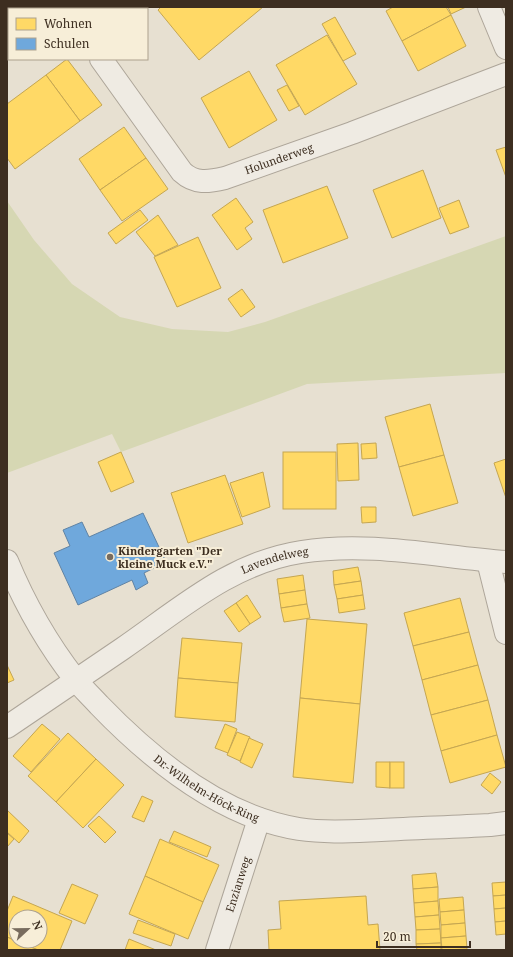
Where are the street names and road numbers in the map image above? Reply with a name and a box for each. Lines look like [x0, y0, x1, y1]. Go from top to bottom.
street label: Holunderweg [243, 139, 315, 177]
street label: Lavendelweg [238, 543, 309, 577]
street label: Dr.-Wilhelm-Höck-Ring [151, 751, 261, 825]
street label: Enzianweg [222, 854, 254, 914]

